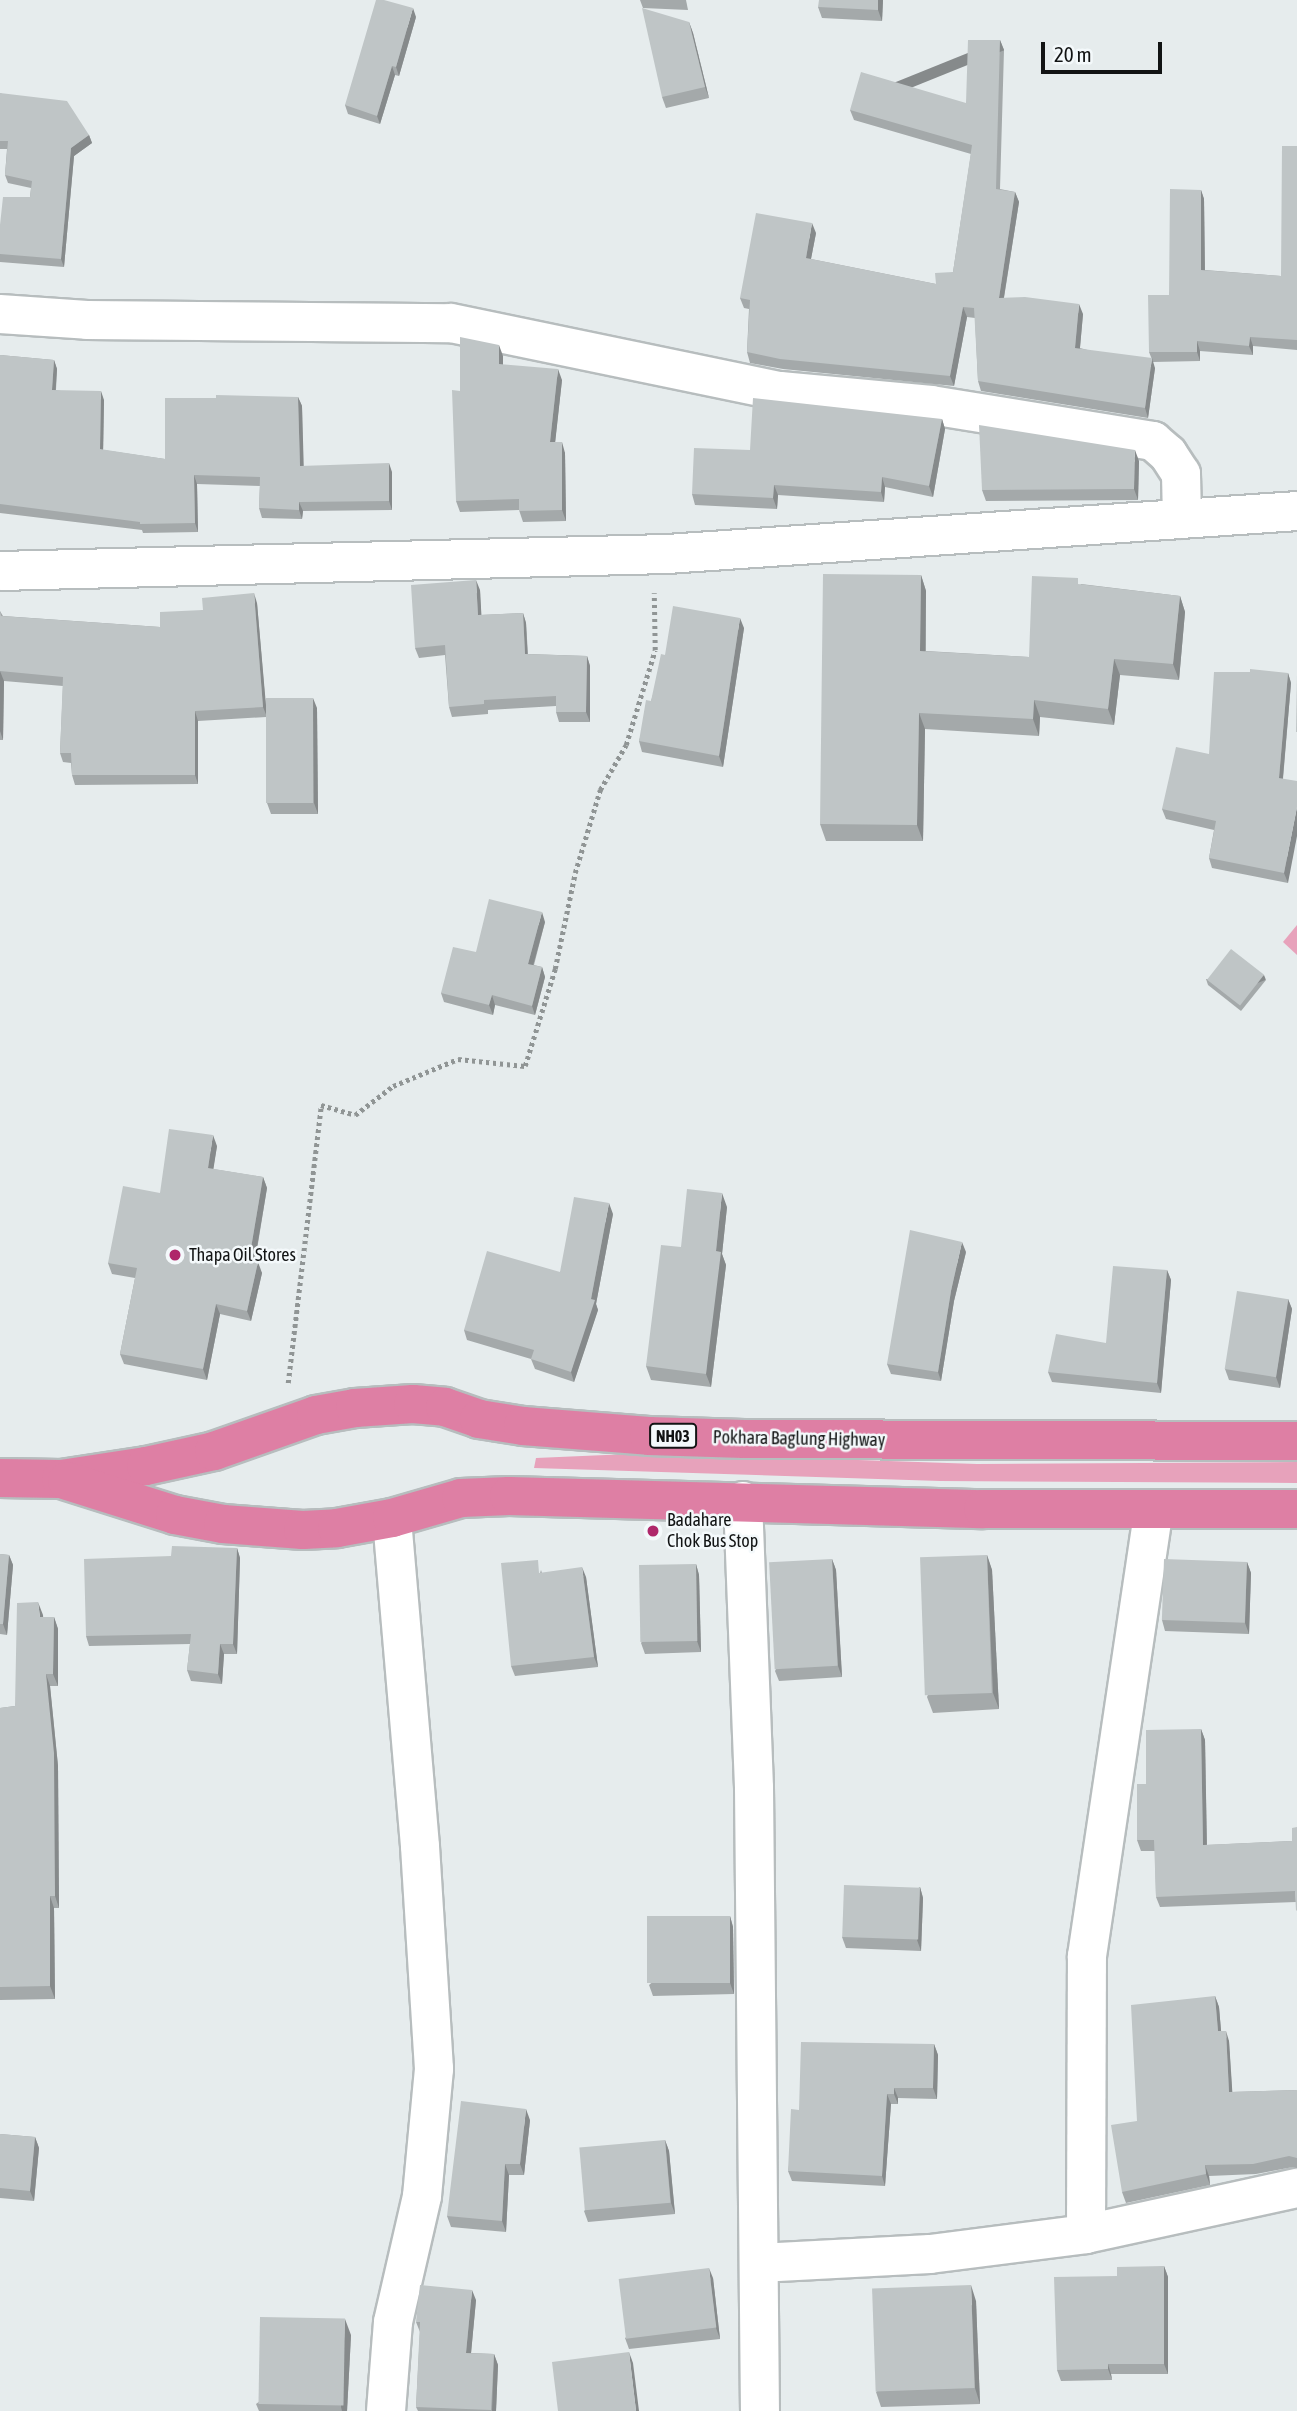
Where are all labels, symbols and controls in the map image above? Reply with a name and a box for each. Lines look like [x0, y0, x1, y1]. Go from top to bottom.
scale bar [1045, 28, 1166, 72]
text: 20 m [1054, 42, 1092, 66]
place label: Thapa Oil Stores [189, 1244, 296, 1266]
marker: Thapa Oil Stores [167, 1247, 183, 1263]
road number: NH03 [648, 1424, 698, 1448]
street label: Pokhara Baglung Highway [713, 1427, 885, 1451]
place label: Badahare Chok Bus Stop [667, 1510, 758, 1552]
marker: Badahare Chok Bus Stop [645, 1523, 661, 1539]

